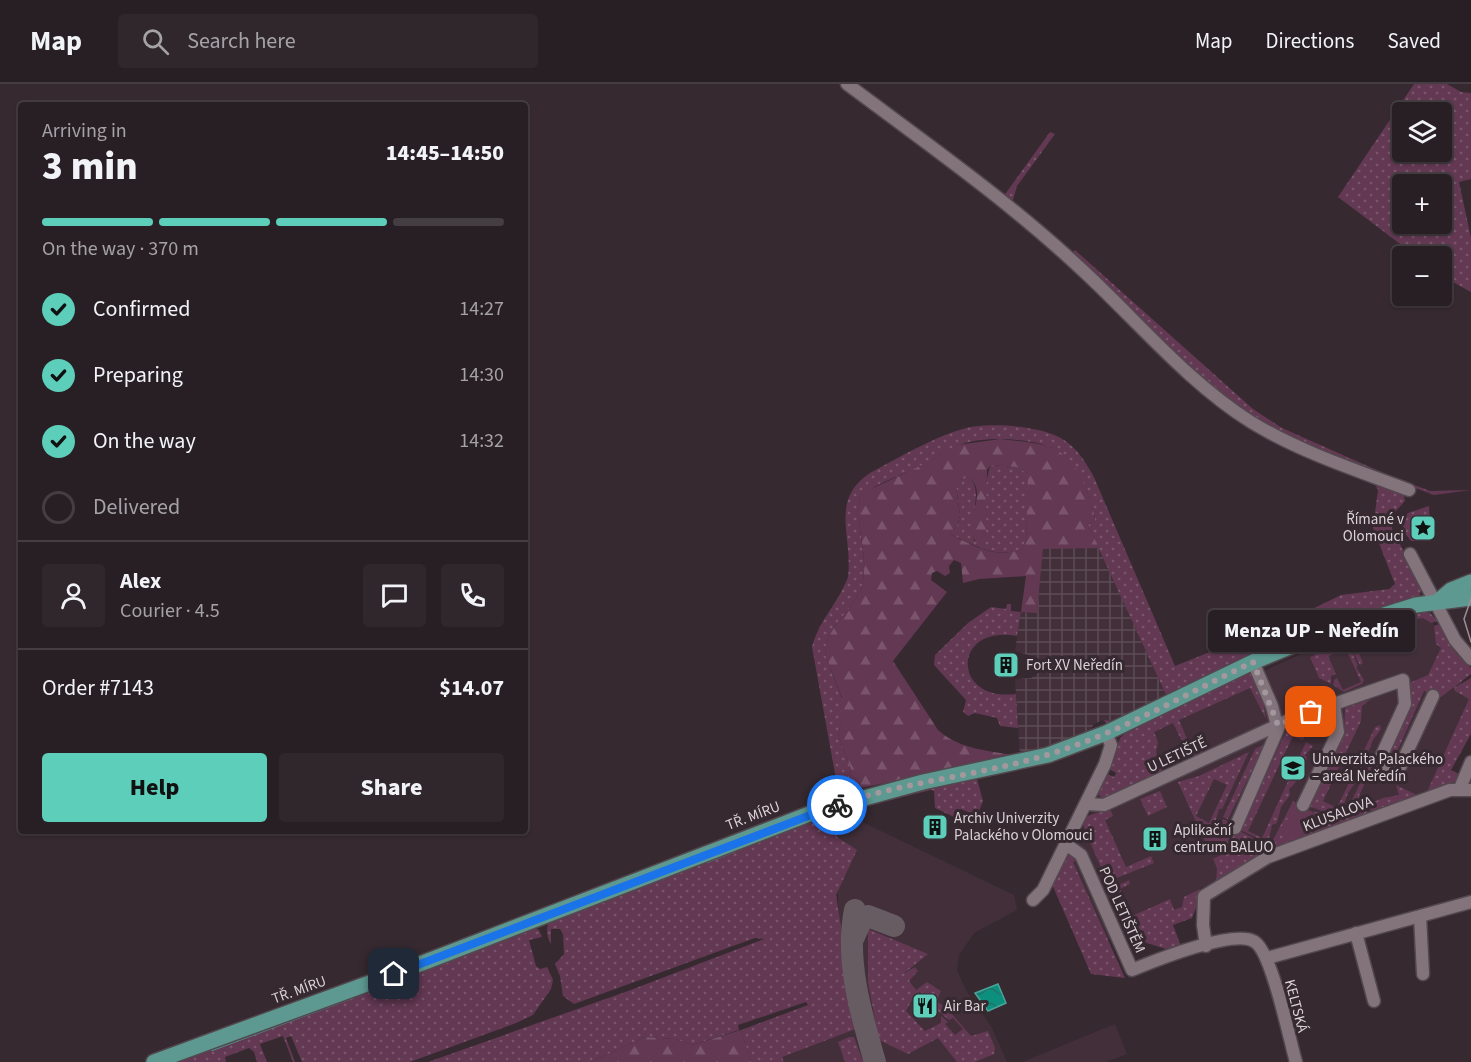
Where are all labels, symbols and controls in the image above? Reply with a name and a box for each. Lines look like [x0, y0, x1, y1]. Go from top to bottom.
search box [118, 14, 538, 68]
text: Map [30, 21, 82, 61]
icon: search [139, 25, 172, 58]
text: Search here [187, 25, 296, 57]
text: Map [1195, 26, 1233, 56]
text: Directions [1266, 26, 1354, 56]
text: Saved [1387, 26, 1441, 56]
map controls [1392, 102, 1452, 306]
button: layers [1392, 102, 1452, 162]
text: Arriving in [42, 117, 127, 145]
text: 14:45–14:50 [386, 137, 504, 169]
text: 3 min [42, 139, 138, 195]
button: + [1392, 174, 1452, 234]
text: On the way · 370 m [42, 235, 199, 263]
button: − [1392, 246, 1452, 306]
icon: check [42, 293, 75, 326]
text: Confirmed [93, 293, 190, 325]
text: 14:27 [459, 295, 504, 323]
icon: check [42, 359, 75, 392]
text: Preparing [93, 359, 183, 391]
text: 14:30 [459, 361, 504, 389]
icon: check [42, 425, 75, 458]
text: On the way [93, 425, 196, 457]
text: 14:32 [459, 427, 504, 455]
text: Delivered [93, 491, 180, 523]
place label: Římané v Olomouci [1343, 509, 1404, 547]
place icon: Římané v Olomouci [1408, 513, 1438, 543]
button: person [42, 564, 105, 627]
button: chat [363, 564, 426, 627]
button: phone [441, 564, 504, 627]
text: Alex [120, 565, 161, 597]
text: Courier · 4.5 [120, 597, 220, 625]
callout: Menza UP – Neředín [1208, 610, 1414, 652]
text: Menza UP – Neředín [1224, 617, 1399, 645]
building icon: Fort XV Neředín [991, 650, 1021, 680]
place label: Fort XV Neředín [1026, 655, 1123, 676]
text: Order #7143 [42, 672, 154, 704]
text: $14.07 [439, 672, 504, 704]
pin [1285, 686, 1336, 737]
icon: bag [1294, 695, 1327, 728]
street label: U LETIŠTĚ [1144, 732, 1210, 778]
place label: Univerzita Palackého – areál Neředín [1312, 749, 1443, 787]
button: Help [42, 753, 267, 822]
button: Share [279, 753, 504, 822]
school or university icon: Univerzita Palackého – areál Neředín [1278, 753, 1308, 783]
courier [807, 775, 867, 835]
icon: bike [821, 789, 854, 822]
street label: KLUSALOVA [1300, 791, 1377, 837]
street label: TŘ. MÍRU [723, 796, 783, 836]
place label: Archiv Univerzity Palackého v Olomouci [954, 808, 1093, 846]
building icon: Archiv Univerzity Palackého v Olomouci [920, 812, 950, 842]
place label: Aplikační centrum BALUO [1174, 820, 1274, 858]
building icon: Aplikační centrum BALUO [1140, 824, 1170, 854]
street label: POD LETIŠTĚM [1094, 864, 1150, 956]
pin [368, 948, 419, 999]
icon: home [377, 957, 410, 990]
street label: TŘ. MÍRU [269, 970, 329, 1010]
street label: KELTSKÁ [1279, 977, 1313, 1036]
restaurant icon: Air Bar [910, 991, 940, 1021]
place label: Air Bar [944, 996, 986, 1017]

